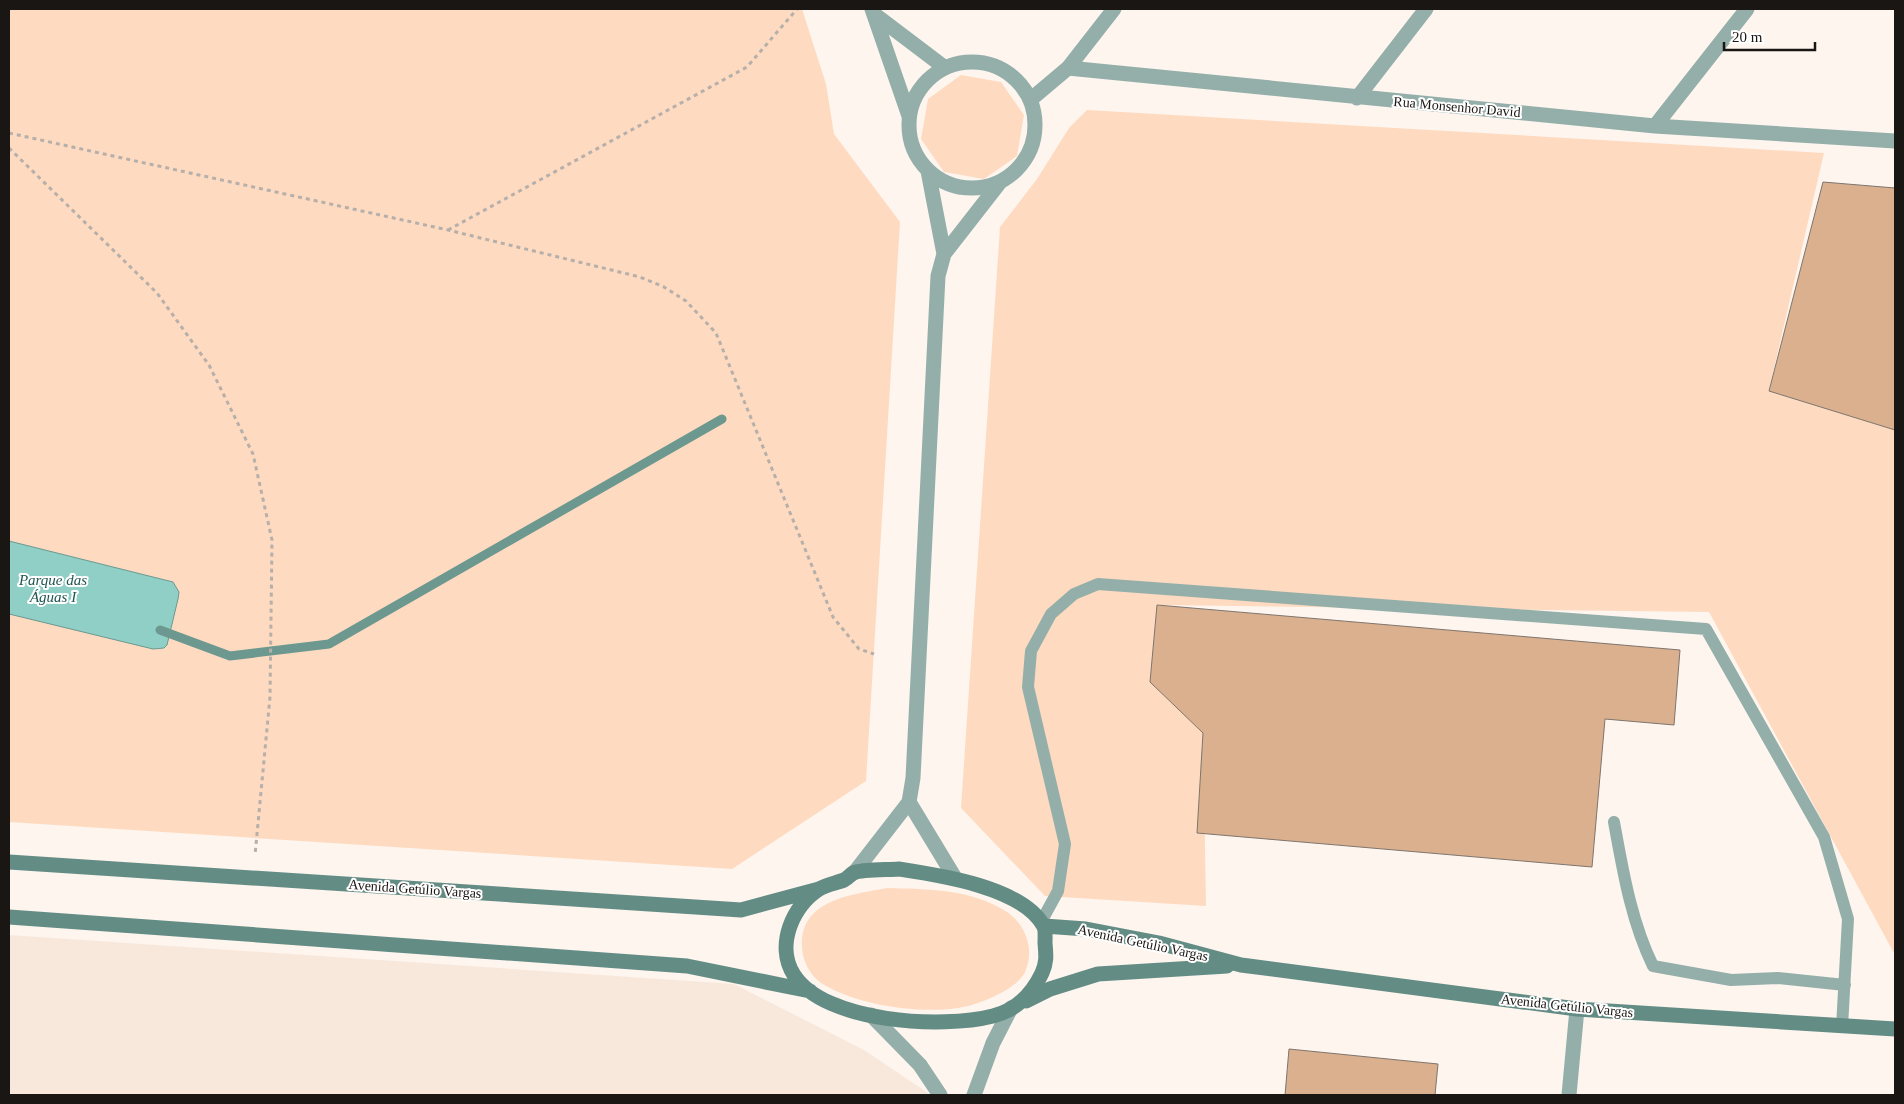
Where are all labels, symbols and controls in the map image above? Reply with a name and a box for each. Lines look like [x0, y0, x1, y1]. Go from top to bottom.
scale bar [1724, 20, 1815, 52]
text: 20 m [1732, 29, 1763, 45]
street label: Rua Monsenhor David [1393, 94, 1521, 120]
water label: Parque das Águas I [18, 572, 87, 605]
street label: Avenida Getúlio Vargas [348, 877, 482, 901]
street label: Avenida Getúlio Vargas [1076, 922, 1210, 964]
street label: Avenida Getúlio Vargas [1500, 992, 1634, 1020]

